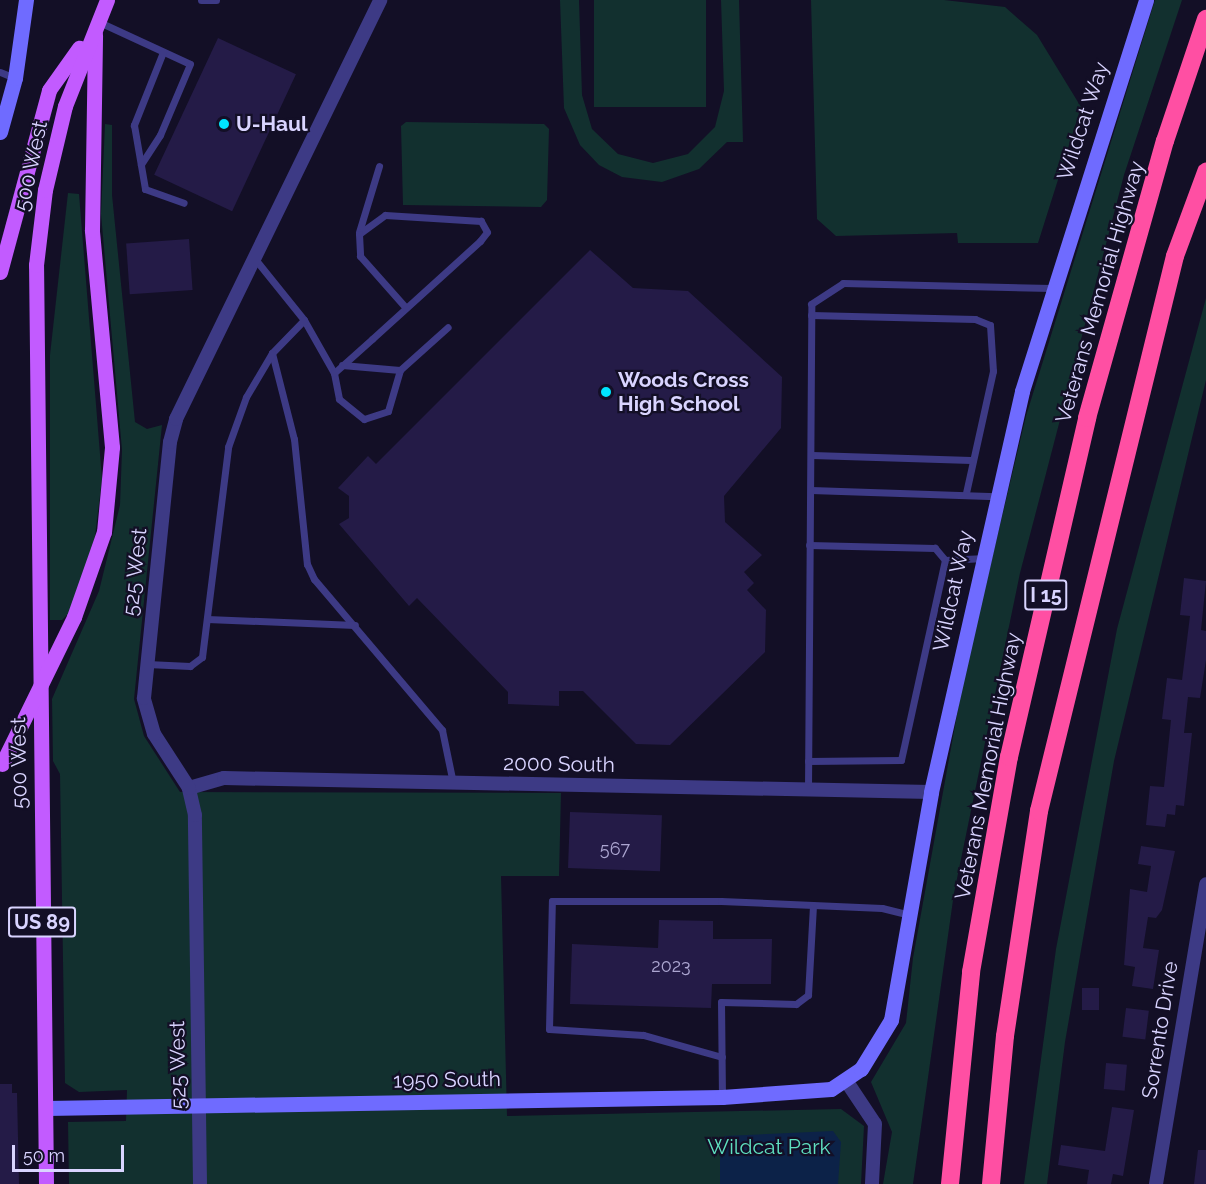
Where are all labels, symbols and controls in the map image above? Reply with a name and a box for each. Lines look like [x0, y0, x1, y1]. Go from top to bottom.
street label: Wildcat Way [1052, 58, 1114, 184]
place label: U-Haul [236, 111, 308, 137]
marker: U-Haul [217, 117, 231, 131]
street label: 500 West [9, 118, 53, 214]
street label: Veterans Memorial Highway [1050, 158, 1150, 426]
place label: Woods Cross High School [618, 367, 749, 417]
marker: Woods Cross High School [599, 385, 613, 399]
street label: 525 West [118, 526, 152, 618]
street label: Wildcat Way [928, 528, 978, 654]
road number: I 15 [1024, 578, 1068, 612]
street label: Veterans Memorial Highway [950, 630, 1026, 902]
street label: 500 West [6, 717, 32, 809]
street label: 2000 South [503, 750, 615, 778]
house number: 567 [600, 838, 630, 860]
road number: US 89 [8, 905, 76, 939]
house number: 2023 [651, 955, 691, 977]
street label: Sorrento Drive [1137, 959, 1183, 1101]
street label: 525 West [165, 1020, 191, 1110]
street label: 1950 South [393, 1066, 501, 1094]
scale bar [15, 1133, 128, 1171]
park label: Wildcat Park [707, 1134, 831, 1160]
text: 50 m [23, 1145, 65, 1166]

